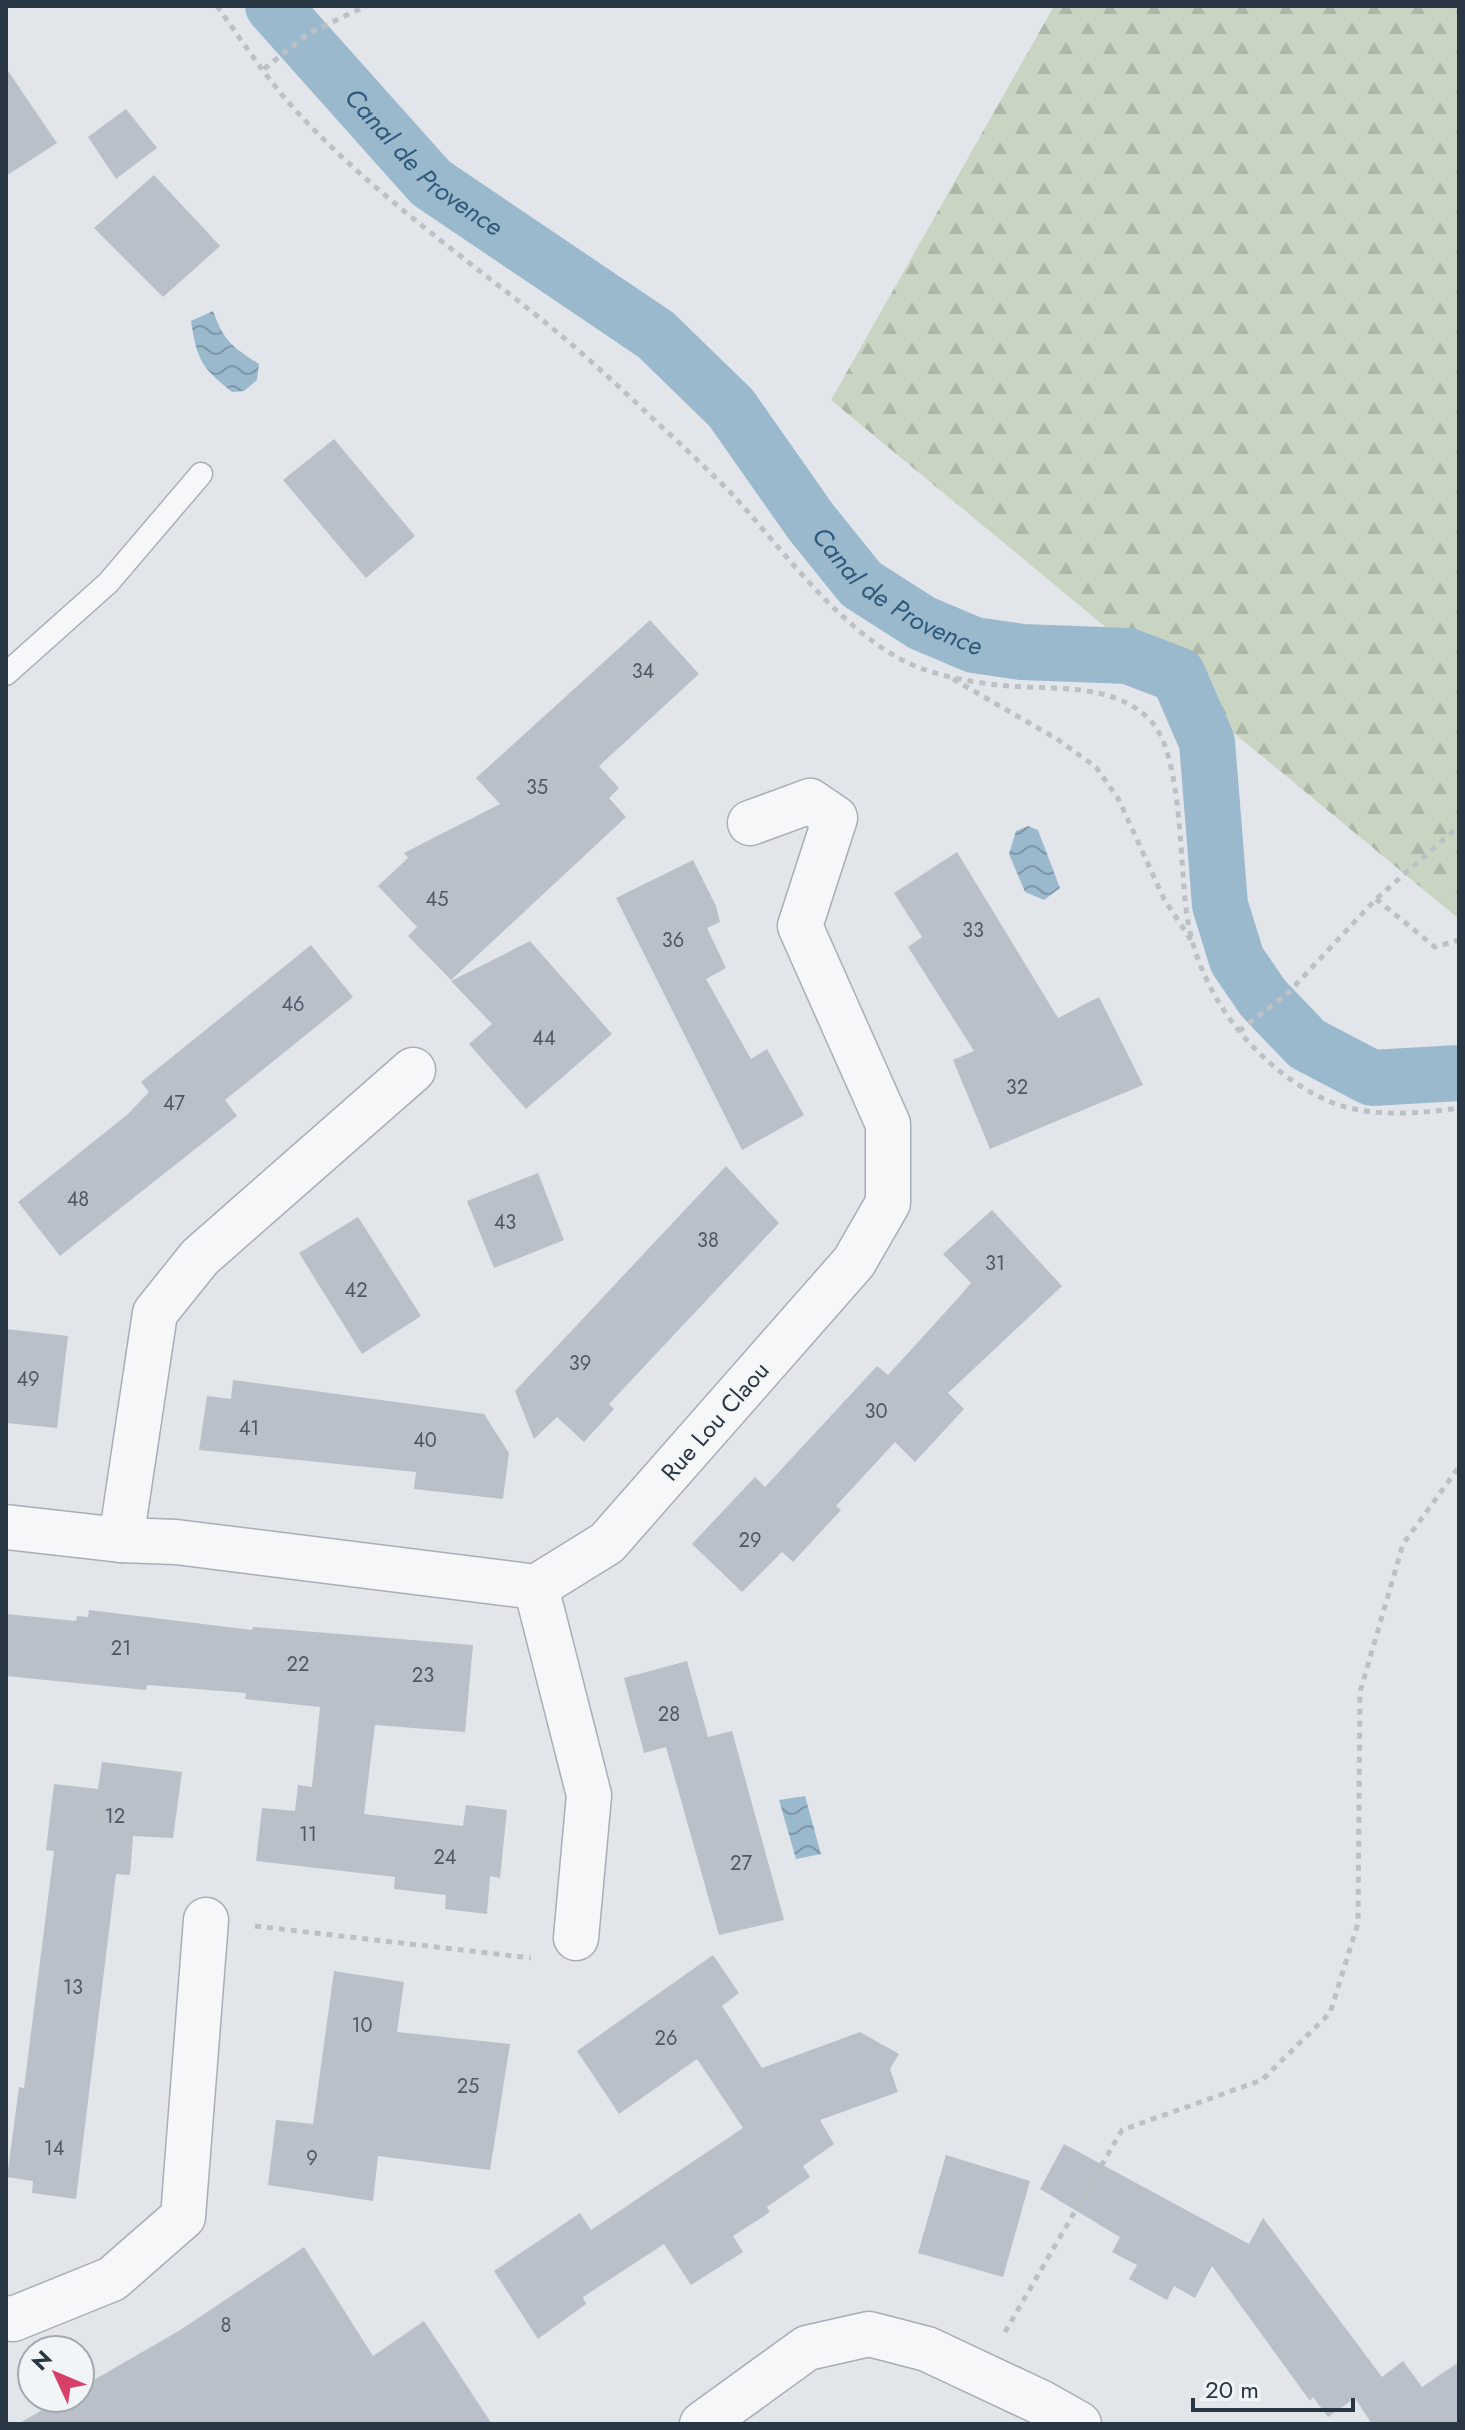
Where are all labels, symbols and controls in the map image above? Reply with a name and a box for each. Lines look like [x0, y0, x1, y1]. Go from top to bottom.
water label: Canal de Provence [336, 79, 511, 245]
water label: Canal de Provence [803, 518, 984, 665]
house number: 34 [632, 657, 655, 686]
house number: 35 [526, 773, 548, 802]
house number: 45 [426, 885, 448, 914]
house number: 33 [962, 916, 984, 945]
house number: 36 [662, 926, 684, 955]
house number: 46 [281, 990, 305, 1019]
house number: 44 [532, 1024, 556, 1053]
house number: 32 [1006, 1073, 1028, 1102]
house number: 47 [163, 1089, 186, 1118]
house number: 48 [67, 1185, 89, 1214]
house number: 43 [494, 1208, 516, 1237]
house number: 38 [697, 1226, 719, 1255]
house number: 31 [985, 1249, 1005, 1278]
house number: 42 [344, 1276, 368, 1305]
house number: 39 [569, 1349, 591, 1378]
street label: Rue Lou Claou [652, 1353, 777, 1488]
house number: 49 [16, 1365, 40, 1394]
house number: 30 [865, 1397, 887, 1426]
house number: 41 [239, 1414, 259, 1443]
house number: 40 [413, 1426, 437, 1455]
house number: 29 [739, 1526, 761, 1555]
house number: 21 [111, 1634, 131, 1663]
house number: 22 [287, 1650, 309, 1679]
house number: 23 [412, 1661, 434, 1690]
house number: 28 [658, 1700, 680, 1729]
house number: 12 [105, 1802, 125, 1831]
house number: 11 [299, 1820, 317, 1849]
house number: 24 [433, 1843, 457, 1872]
house number: 27 [730, 1849, 752, 1878]
house number: 13 [63, 1973, 83, 2002]
house number: 10 [352, 2011, 373, 2040]
house number: 26 [655, 2024, 677, 2053]
house number: 25 [457, 2072, 479, 2101]
house number: 14 [44, 2134, 65, 2163]
house number: 9 [306, 2144, 318, 2173]
house number: 8 [221, 2311, 231, 2340]
north arrow [16, 2334, 96, 2414]
text: N [24, 2343, 59, 2378]
scale bar [1193, 2362, 1353, 2412]
text: 20 m [1205, 2372, 1259, 2407]

